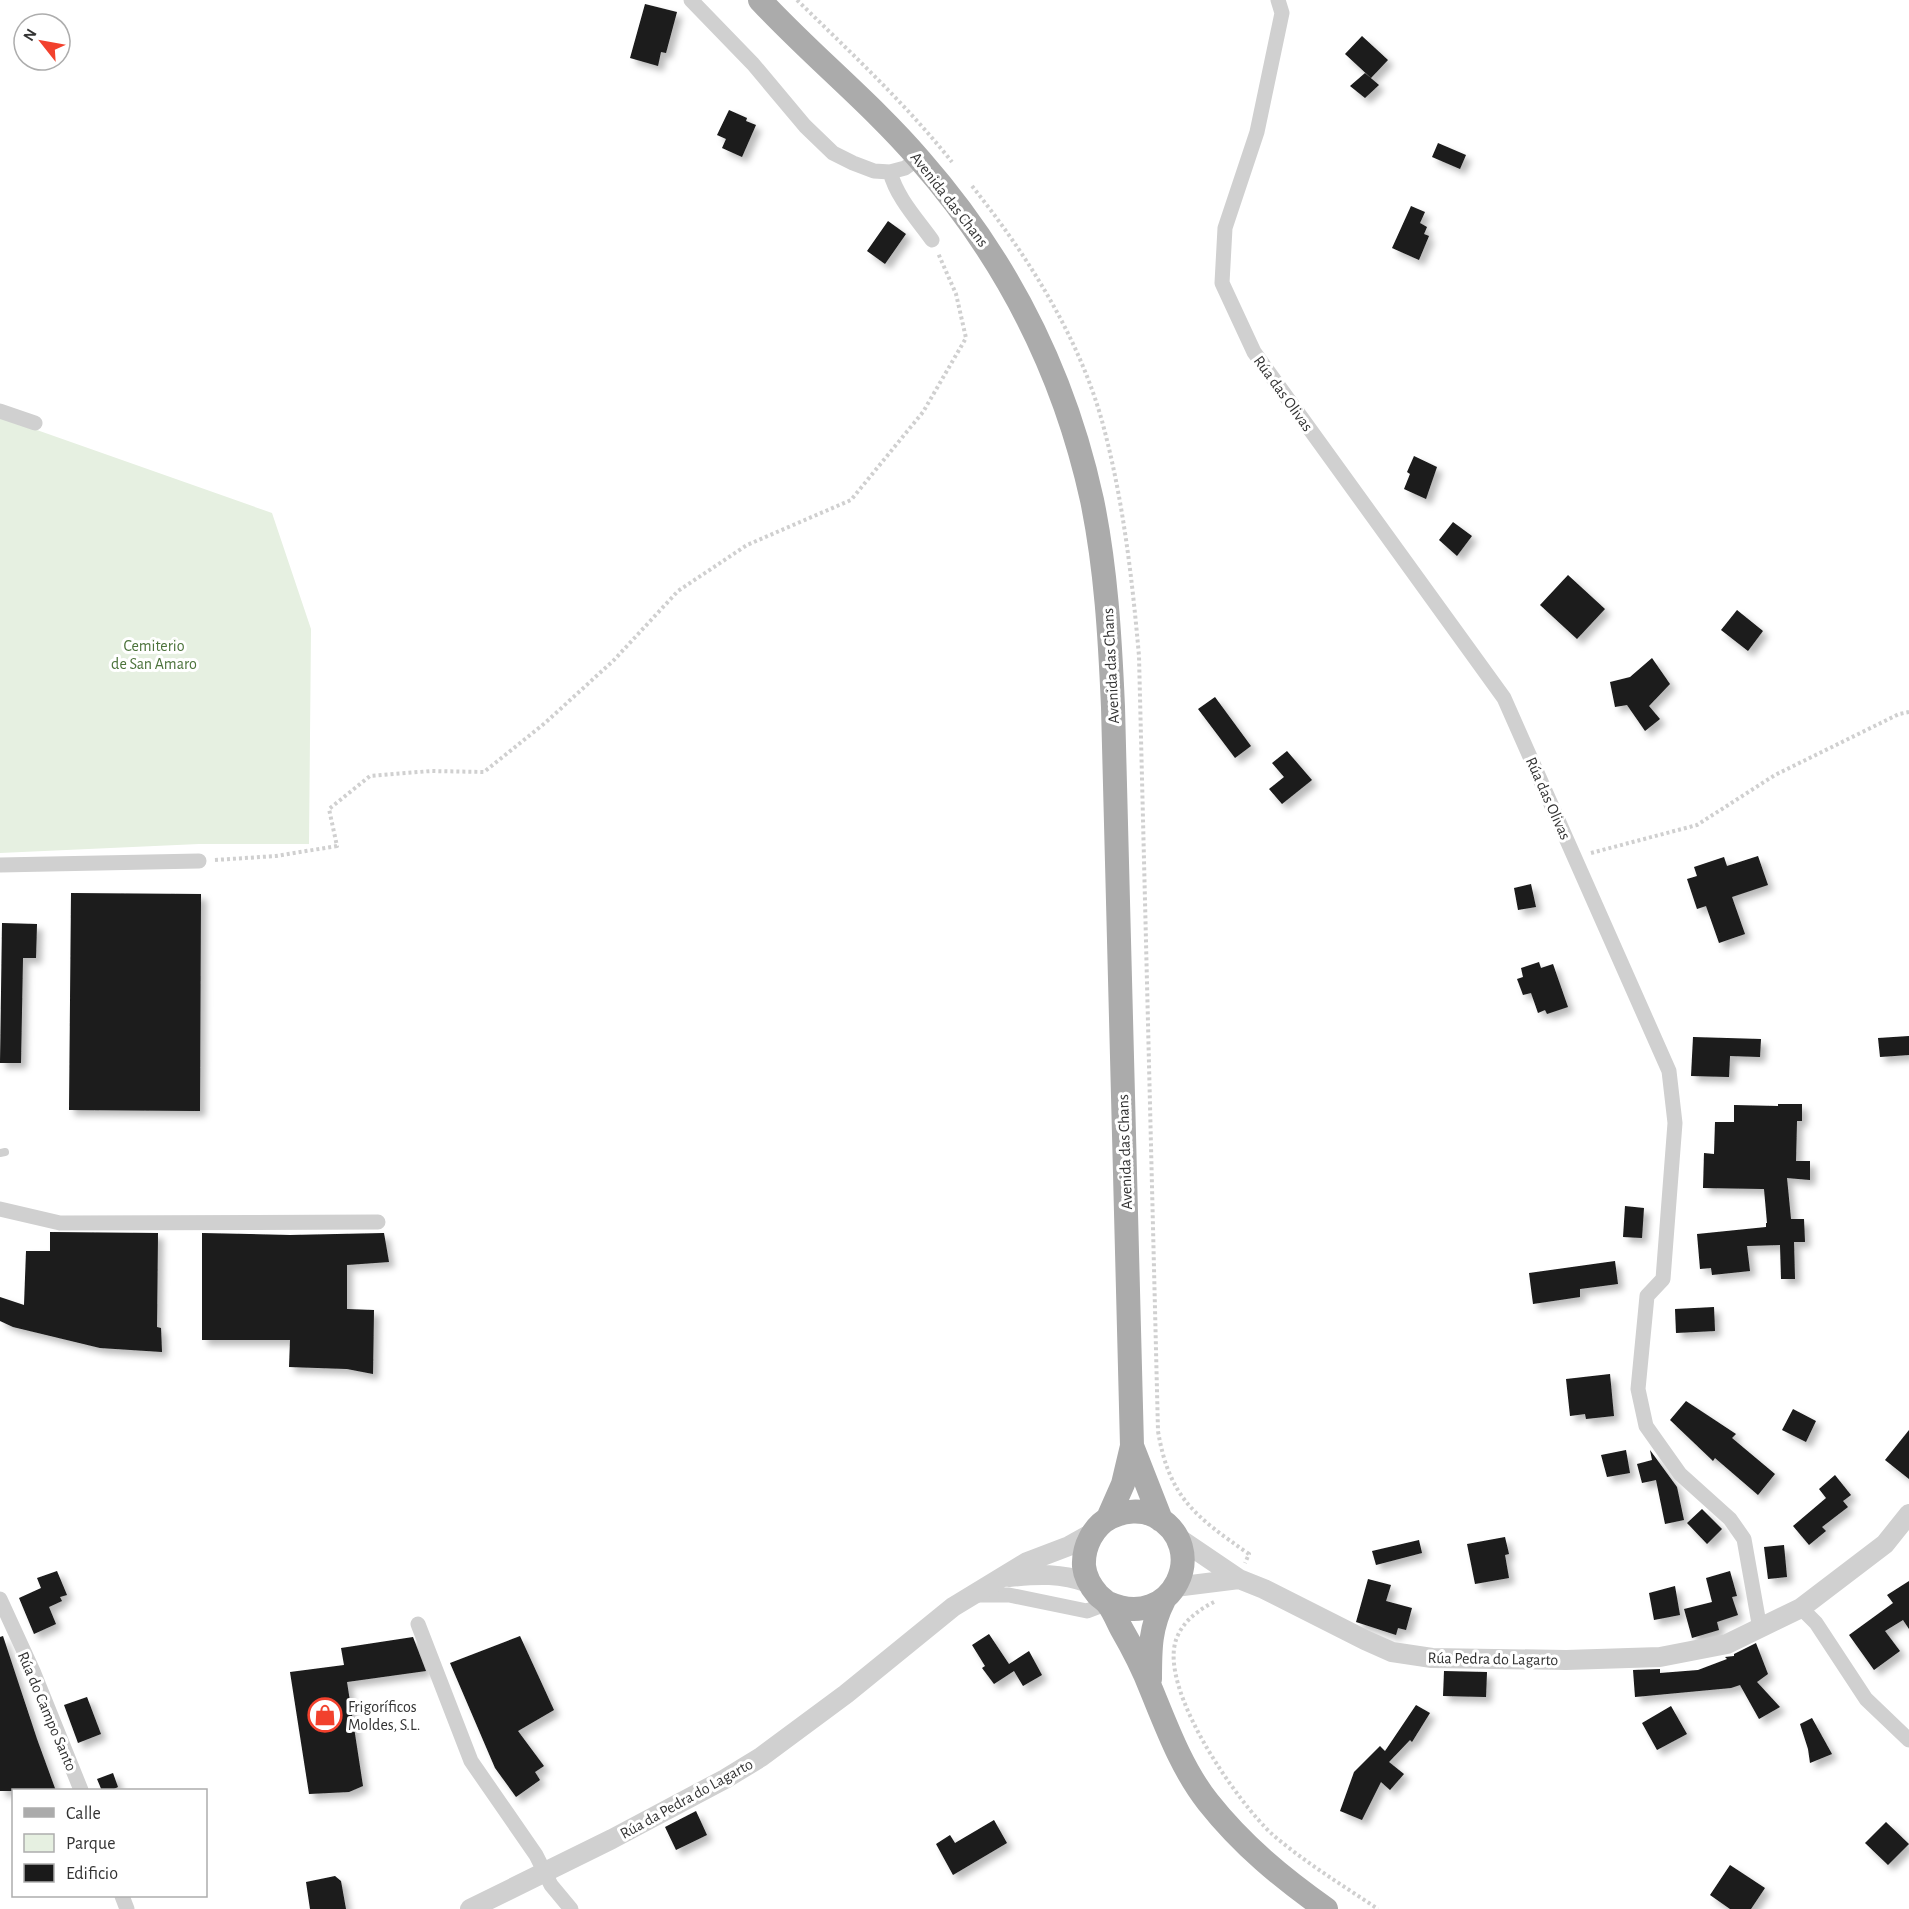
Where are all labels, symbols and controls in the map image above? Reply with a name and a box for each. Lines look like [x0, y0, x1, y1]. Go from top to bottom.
north arrow [12, 12, 72, 72]
text: N [20, 26, 40, 44]
street label: Avenida das Chans [907, 149, 991, 250]
street label: Rúa das Olivas [1251, 353, 1316, 434]
street label: Avenida das Chans [1100, 608, 1122, 724]
park label: Cemiterio de San Amaro [111, 638, 197, 672]
street label: Rúa das Olivas [1523, 755, 1573, 842]
street label: Avenida das Chans [1115, 1094, 1135, 1210]
street label: Rúa do Campo Santo [15, 1649, 80, 1774]
street label: Rúa Pedra do Lagarto [1428, 1650, 1559, 1668]
shop icon: Frigoríficos Moldes, S.L. [307, 1697, 343, 1733]
place label: Frigoríficos Moldes, S.L. [348, 1699, 420, 1733]
street label: Rúa da Pedra do Lagarto [617, 1756, 756, 1842]
legend [12, 1789, 207, 1897]
text: Calle [66, 1805, 101, 1823]
text: Parque [66, 1835, 115, 1853]
text: Edificio [66, 1865, 118, 1883]

